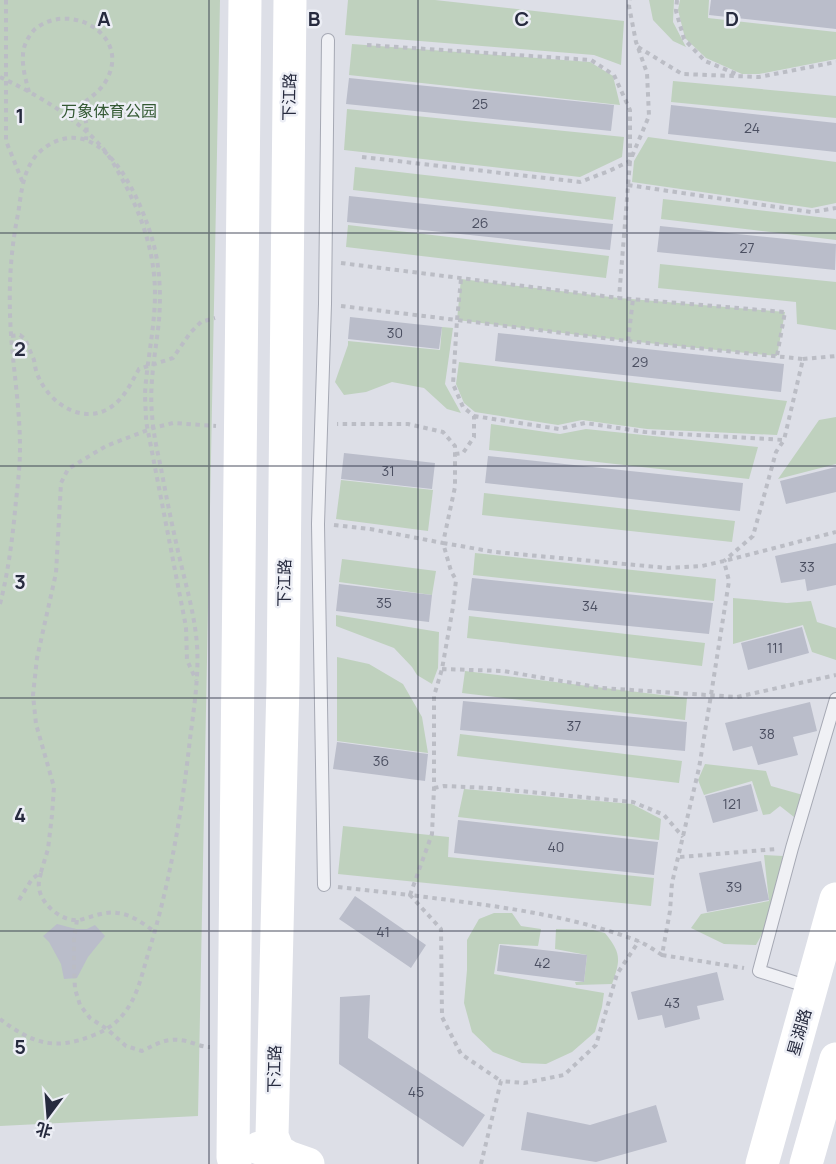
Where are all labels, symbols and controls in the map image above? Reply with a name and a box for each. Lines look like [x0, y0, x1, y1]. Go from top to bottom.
text: A [97, 5, 111, 32]
text: B [308, 5, 321, 32]
text: C [515, 5, 529, 32]
text: D [725, 5, 739, 32]
street label: 下江路 [278, 73, 300, 121]
house number: 25 [472, 94, 488, 113]
park label: 万象体育公园 [61, 100, 157, 122]
text: 1 [16, 102, 24, 129]
house number: 24 [744, 118, 760, 137]
house number: 26 [472, 213, 488, 232]
house number: 27 [739, 238, 755, 257]
house number: 30 [387, 323, 403, 342]
text: 2 [14, 335, 26, 362]
house number: 29 [632, 352, 648, 371]
house number: 31 [381, 461, 395, 480]
house number: 33 [799, 557, 815, 576]
street label: 下江路 [273, 559, 295, 607]
text: 3 [14, 568, 26, 595]
house number: 35 [376, 593, 392, 612]
house number: 34 [582, 596, 598, 615]
house number: 111 [767, 638, 783, 657]
house number: 37 [567, 716, 581, 735]
house number: 38 [759, 724, 775, 743]
house number: 36 [373, 751, 389, 770]
house number: 121 [723, 794, 741, 813]
text: 4 [14, 801, 26, 828]
house number: 40 [548, 837, 564, 856]
house number: 39 [726, 877, 742, 896]
house number: 41 [376, 922, 390, 941]
house number: 42 [534, 953, 550, 972]
house number: 43 [664, 993, 680, 1012]
street label: 星湖路 [782, 1006, 816, 1058]
text: 5 [14, 1033, 26, 1060]
street label: 下江路 [263, 1045, 285, 1093]
house number: 45 [408, 1082, 424, 1101]
north arrow [18, 1086, 78, 1146]
text: 北 [33, 1118, 55, 1143]

